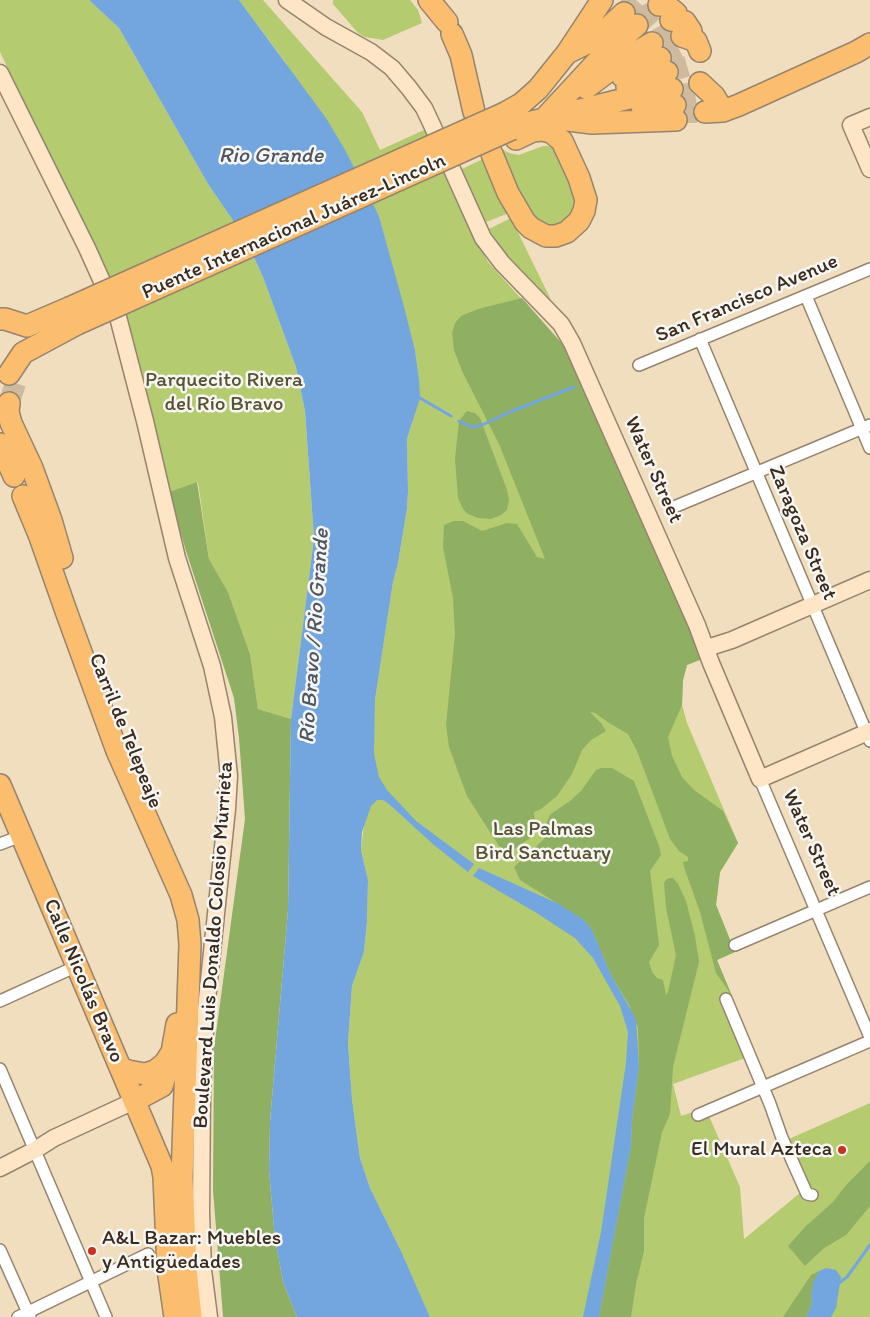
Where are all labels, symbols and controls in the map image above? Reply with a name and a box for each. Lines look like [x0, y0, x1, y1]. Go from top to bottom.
water label: Rio Grande [219, 143, 323, 169]
street label: Puente Internacional Juárez-Lincoln [138, 148, 450, 306]
street label: San Francisco Avenue [652, 249, 842, 349]
park label: Parquecito Rivera del Río Bravo [145, 368, 303, 418]
street label: Water Street [618, 413, 688, 527]
street label: Zaragoza Street [762, 462, 842, 604]
water label: Río Bravo / Rio Grande [294, 528, 336, 744]
street label: Carril de Telepeaje [82, 650, 168, 812]
street label: Boulevard Luis Donaldo Colosio Murrieta [189, 761, 239, 1129]
street label: Water Street [776, 786, 846, 900]
park label: Las Palmas Bird Sanctuary [475, 817, 611, 867]
street label: Calle Nicolás Bravo [37, 895, 129, 1067]
place label: El Mural Azteca [691, 1137, 832, 1163]
marker: El Mural Azteca [836, 1144, 848, 1156]
place label: A&L Bazar: Muebles y Antigüedades [102, 1226, 281, 1276]
marker: A&L Bazar: Muebles y Antigüedades [86, 1245, 98, 1257]

